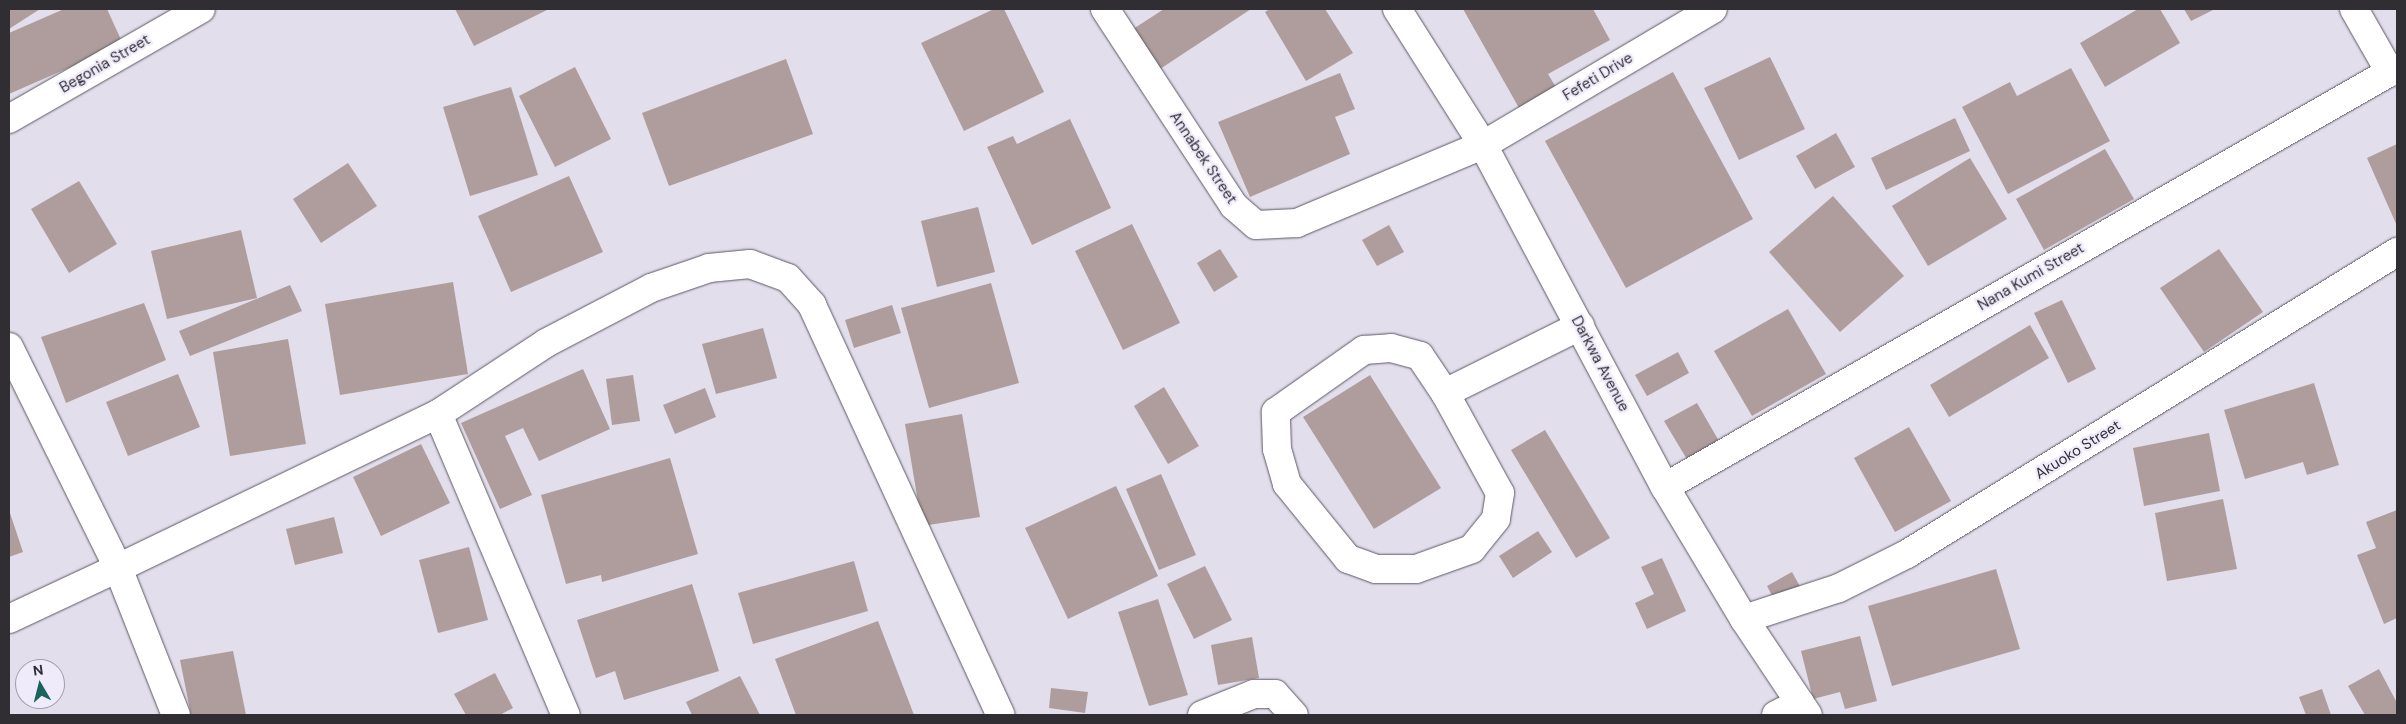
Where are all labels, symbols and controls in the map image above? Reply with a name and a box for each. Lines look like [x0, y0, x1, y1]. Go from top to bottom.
street label: Begonia Street [57, 31, 153, 97]
street label: Fefeti Drive [1560, 49, 1636, 105]
street label: Annabek Street [1166, 108, 1240, 208]
street label: Nana Kumi Street [1975, 239, 2087, 315]
street label: Darkwa Avenue [1567, 313, 1633, 415]
street label: Akuoko Street [2032, 417, 2124, 483]
north arrow [15, 659, 65, 709]
text: N [32, 661, 44, 680]

